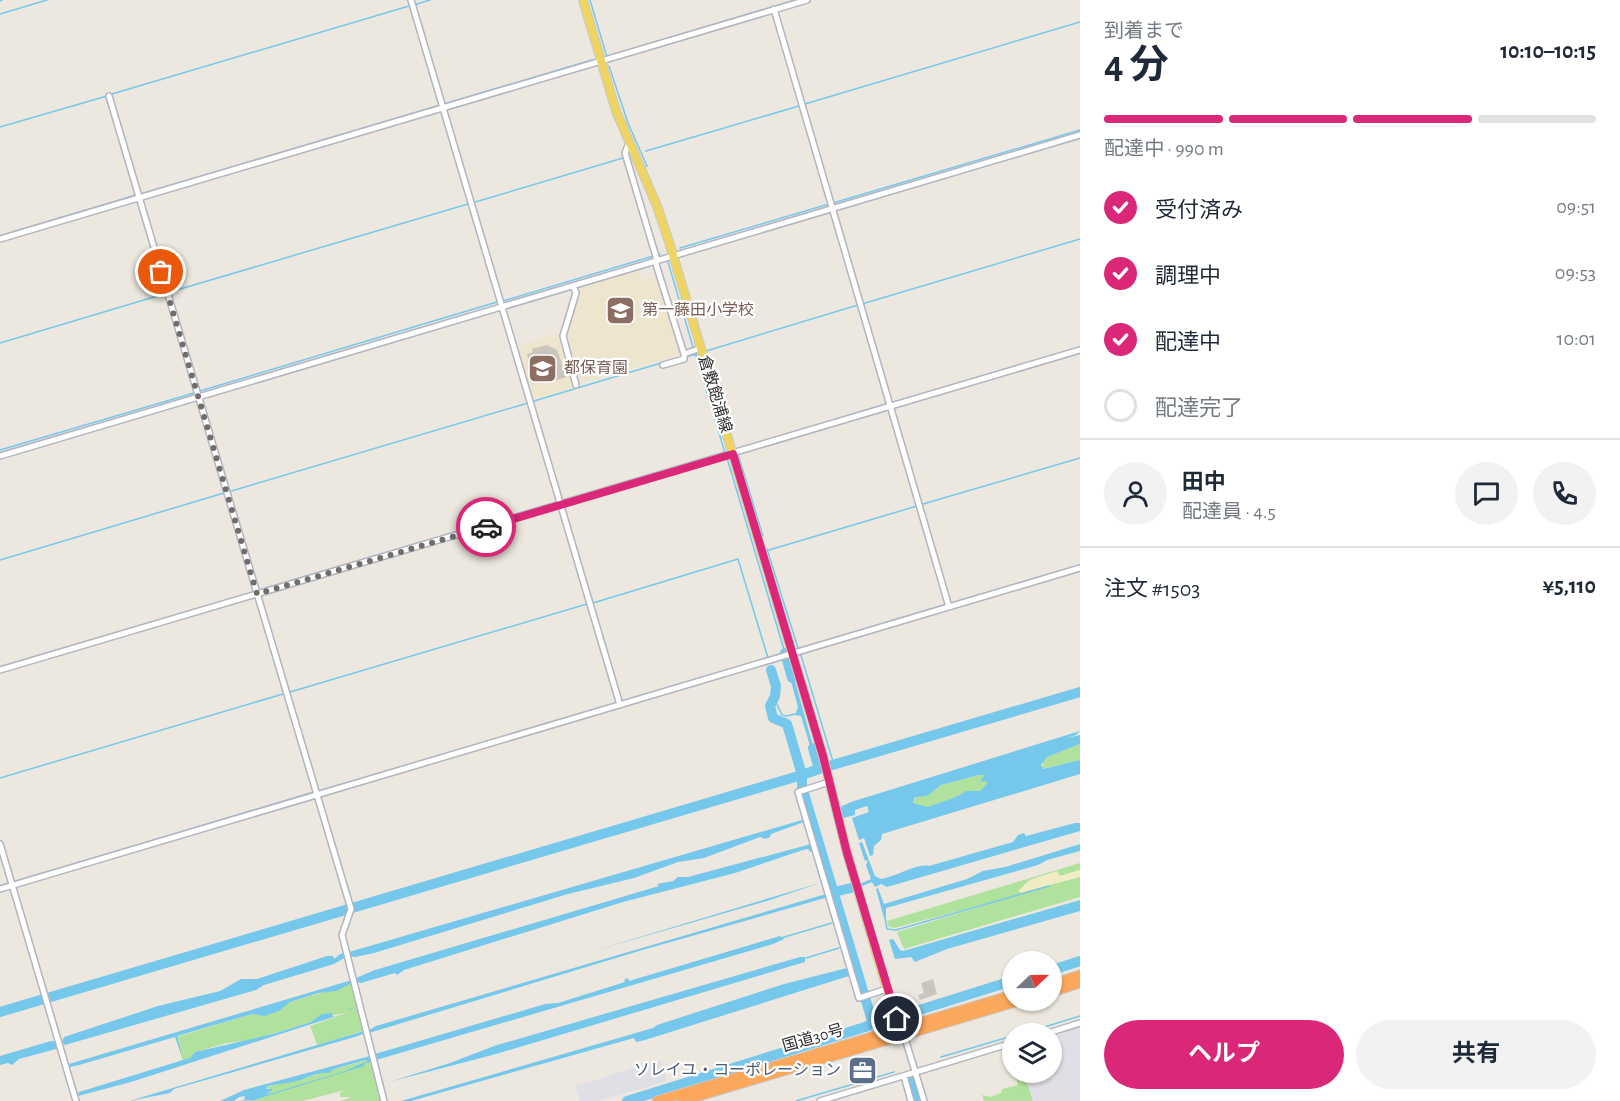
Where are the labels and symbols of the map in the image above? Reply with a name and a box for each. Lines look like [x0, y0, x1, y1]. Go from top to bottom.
pin [135, 246, 186, 297]
school or university icon: 第一藤田小学校 [605, 294, 637, 326]
place label: 第一藤田小学校 [642, 301, 754, 318]
school or university icon: 都保育園 [527, 352, 559, 384]
street label: 倉敷飽浦線 [696, 353, 735, 435]
place label: 都保育園 [564, 359, 628, 376]
courier [456, 497, 516, 557]
north arrow [1002, 951, 1062, 1011]
pin [871, 993, 922, 1044]
street label: 国道30号 [780, 1021, 846, 1054]
office icon: ソレイユ・コーポレーション [846, 1054, 878, 1086]
place label: ソレイユ・コーポレーション [634, 1062, 841, 1078]

